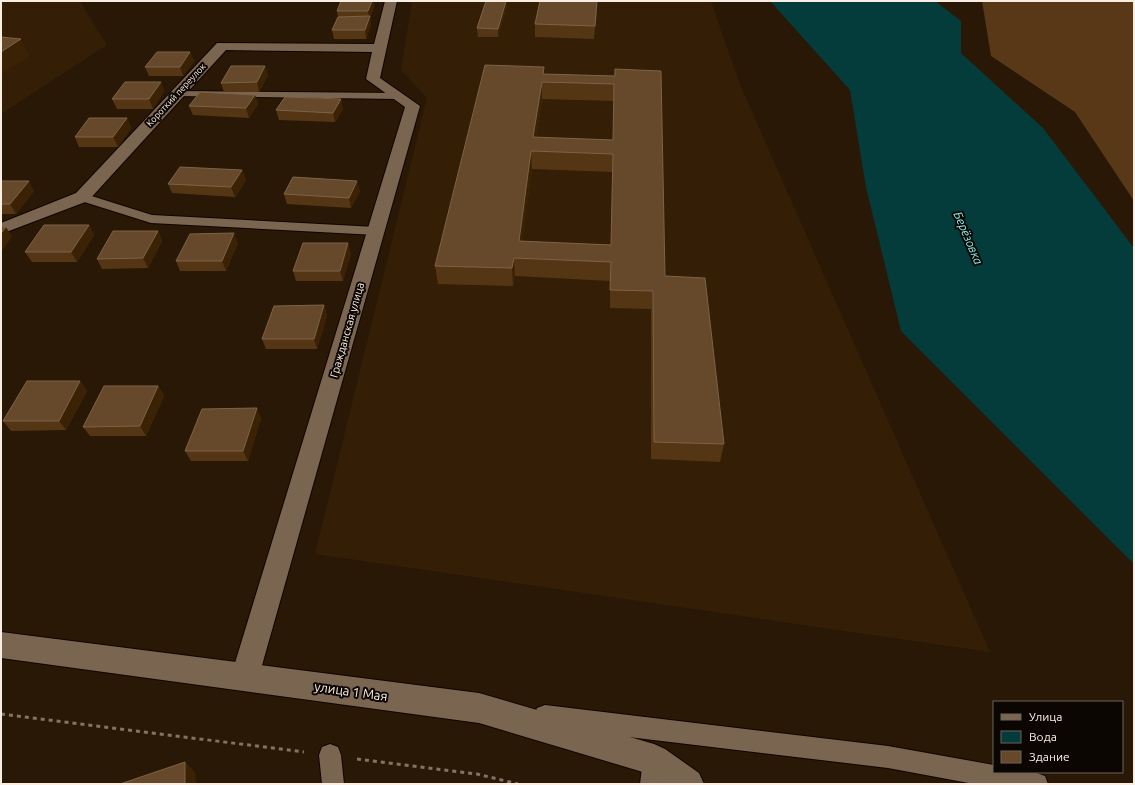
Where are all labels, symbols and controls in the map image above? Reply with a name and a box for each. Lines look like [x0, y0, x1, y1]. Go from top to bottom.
street label: Короткий переулок [144, 61, 208, 128]
water label: Берёзовка [951, 209, 986, 267]
street label: Гражданская улица [328, 281, 366, 379]
street label: улица 1 Мая [313, 679, 389, 703]
legend [993, 701, 1123, 773]
text: Улица [1029, 710, 1062, 723]
text: Вода [1029, 730, 1057, 743]
text: Здание [1029, 750, 1070, 763]

